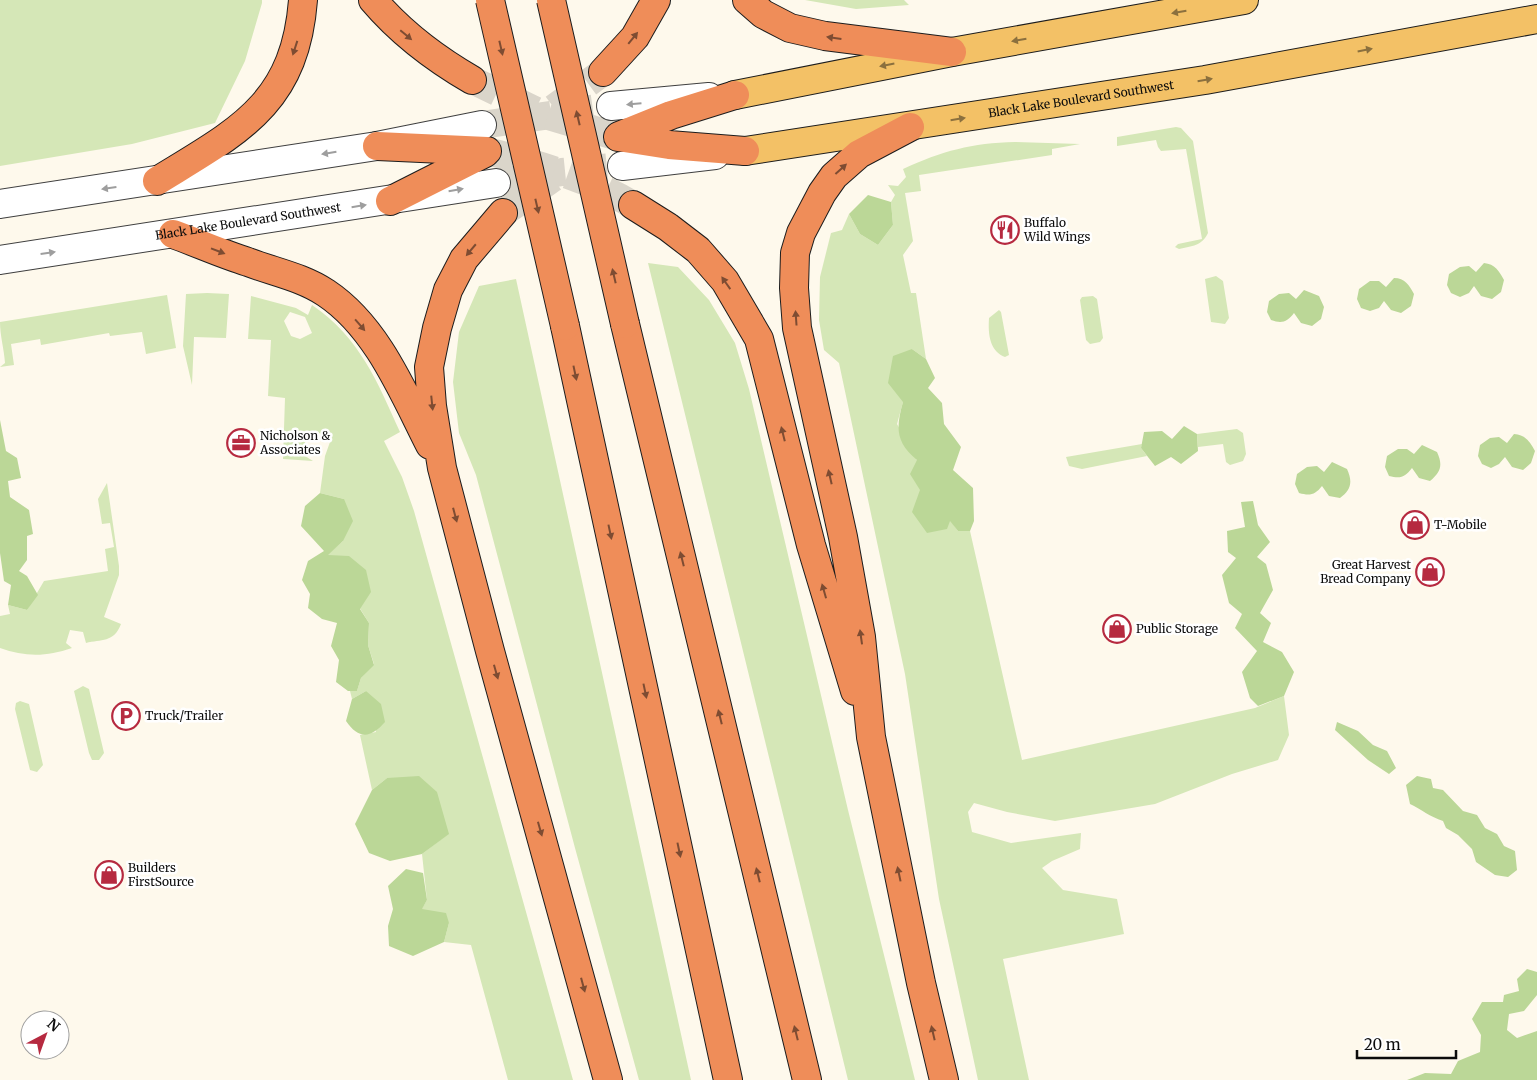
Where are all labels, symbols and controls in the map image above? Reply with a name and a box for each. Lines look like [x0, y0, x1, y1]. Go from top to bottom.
one-way arrow [1171, 8, 1187, 16]
one-way arrow [400, 29, 413, 40]
one-way arrow [628, 32, 639, 45]
one-way arrow [826, 33, 842, 41]
one-way arrow [1012, 36, 1027, 44]
one-way arrow [290, 40, 298, 55]
one-way arrow [497, 40, 505, 55]
one-way arrow [1357, 46, 1373, 54]
one-way arrow [880, 61, 895, 69]
one-way arrow [1197, 76, 1213, 84]
street label: Black Lake Boulevard Southwest [987, 77, 1175, 120]
one-way arrow [626, 100, 642, 108]
one-way arrow [574, 110, 582, 125]
one-way arrow [950, 115, 966, 123]
one-way arrow [320, 150, 336, 158]
one-way arrow [835, 163, 847, 175]
one-way arrow [100, 184, 116, 192]
one-way arrow [448, 186, 464, 194]
one-way arrow [533, 198, 541, 213]
street label: Black Lake Boulevard Southwest [154, 199, 342, 243]
one-way arrow [352, 202, 368, 210]
restaurant icon: Buffalo Wild Wings [990, 215, 1020, 245]
place label: Buffalo Wild Wings [1023, 215, 1090, 244]
one-way arrow [466, 243, 477, 256]
one-way arrow [211, 248, 226, 255]
one-way arrow [41, 249, 57, 257]
one-way arrow [610, 269, 618, 284]
one-way arrow [721, 276, 731, 290]
one-way arrow [791, 310, 799, 326]
one-way arrow [354, 318, 366, 330]
one-way arrow [571, 366, 579, 381]
one-way arrow [428, 395, 436, 411]
one-way arrow [779, 426, 787, 441]
office icon: Nicholson & Associates [226, 428, 256, 458]
place label: Nicholson & Associates [259, 428, 330, 457]
one-way arrow [826, 470, 834, 485]
one-way arrow [451, 507, 459, 522]
shop icon: T-Mobile [1400, 510, 1430, 540]
place label: T-Mobile [1434, 517, 1487, 532]
one-way arrow [606, 524, 614, 539]
one-way arrow [678, 551, 686, 566]
place label: Great Harvest Bread Company [1320, 557, 1411, 586]
shop icon: Great Harvest Bread Company [1415, 557, 1445, 587]
one-way arrow [820, 583, 828, 598]
shop icon: Public Storage [1102, 614, 1132, 644]
place label: Public Storage [1136, 621, 1218, 636]
one-way arrow [857, 628, 865, 644]
one-way arrow [493, 665, 501, 680]
one-way arrow [641, 683, 649, 698]
parking icon: Truck/Trailer [111, 701, 141, 731]
place label: Truck/Trailer [145, 708, 224, 723]
one-way arrow [716, 709, 724, 724]
one-way arrow [536, 821, 544, 836]
one-way arrow [675, 842, 683, 857]
shop icon: Builders FirstSource [94, 860, 124, 890]
place label: Builders FirstSource [128, 860, 194, 889]
one-way arrow [894, 865, 902, 881]
one-way arrow [754, 867, 762, 882]
one-way arrow [579, 978, 587, 993]
north arrow [20, 1010, 70, 1060]
text: N [43, 1015, 64, 1036]
one-way arrow [792, 1025, 800, 1040]
one-way arrow [929, 1025, 937, 1040]
scale bar [1357, 1028, 1456, 1060]
text: 20 m [1364, 1035, 1401, 1054]

